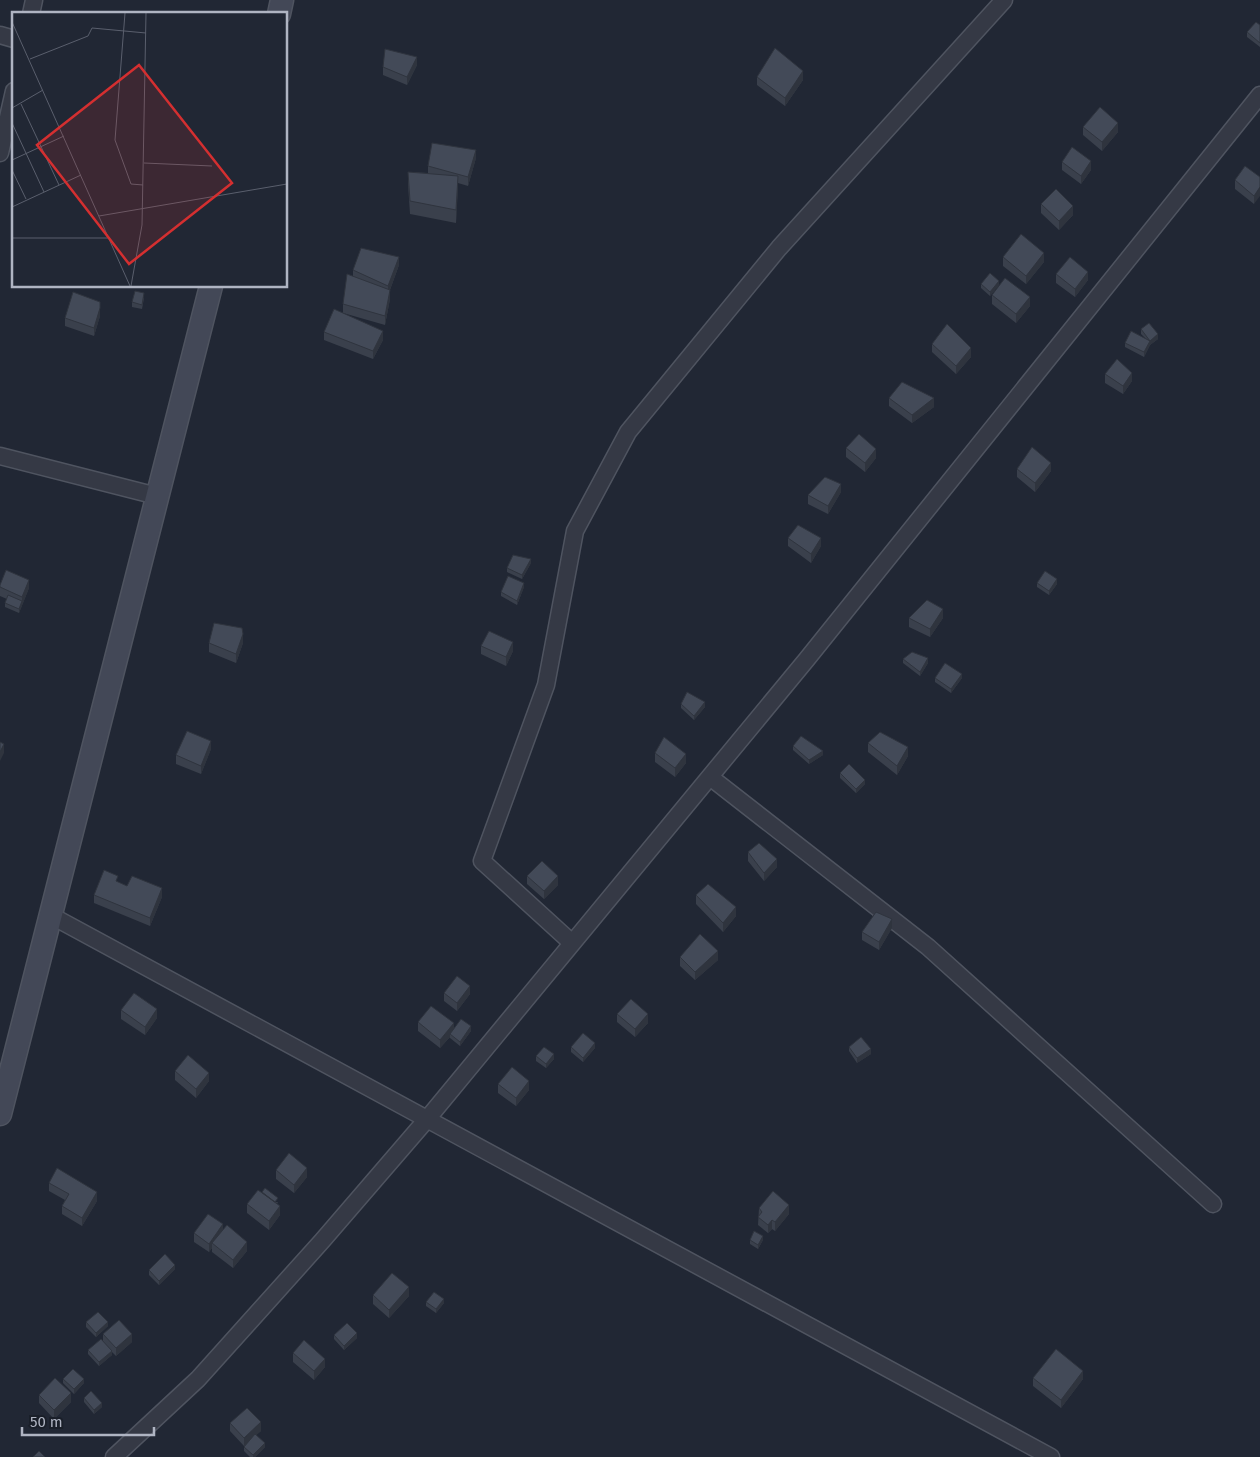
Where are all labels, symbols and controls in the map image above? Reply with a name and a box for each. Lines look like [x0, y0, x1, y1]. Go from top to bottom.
inset map [12, 12, 288, 288]
scale bar [22, 1404, 155, 1436]
text: 50 m [30, 1413, 63, 1431]

